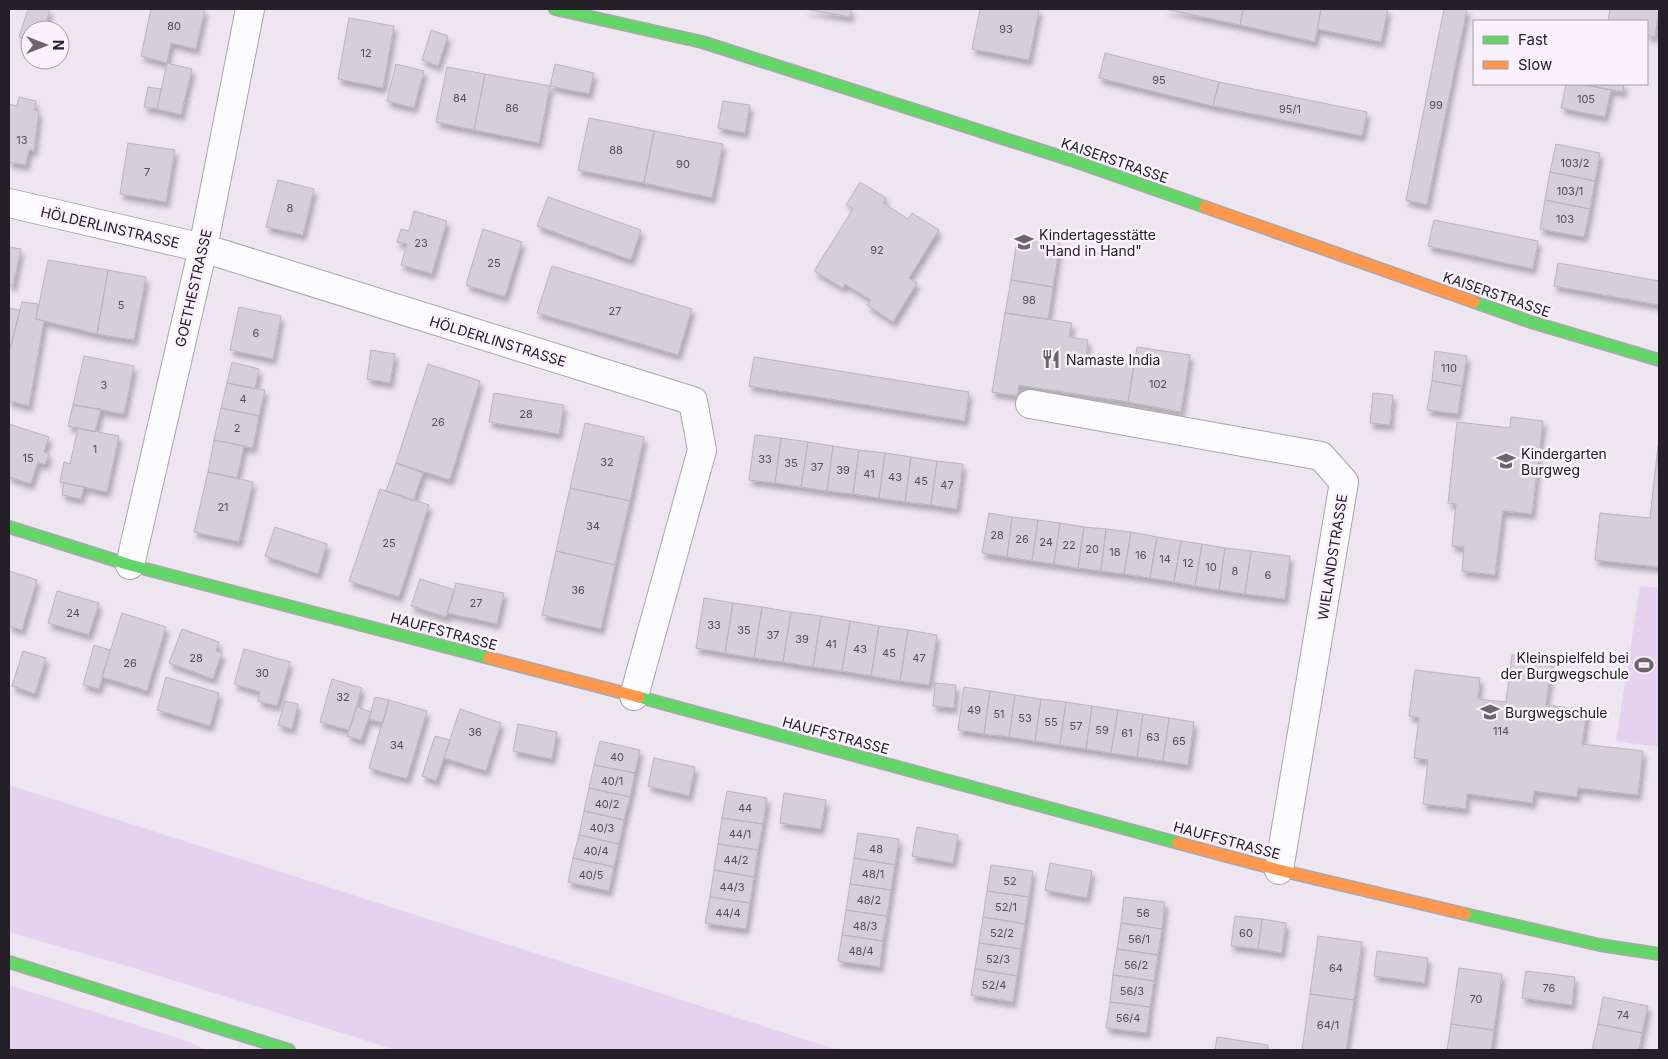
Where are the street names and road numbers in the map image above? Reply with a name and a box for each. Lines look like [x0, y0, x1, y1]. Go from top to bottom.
street label: KAISERSTRASSE [1059, 134, 1171, 186]
street label: HÖLDERLINSTRASSE [39, 203, 181, 251]
street label: GOETHESTRASSE [171, 227, 215, 349]
street label: KAISERSTRASSE [1441, 268, 1553, 320]
street label: HÖLDERLINSTRASSE [428, 312, 568, 370]
street label: WIELANDSTRASSE [1314, 493, 1350, 621]
street label: HAUFFSTRASSE [389, 609, 499, 653]
street label: HAUFFSTRASSE [781, 713, 891, 757]
street label: HAUFFSTRASSE [1172, 818, 1282, 862]

